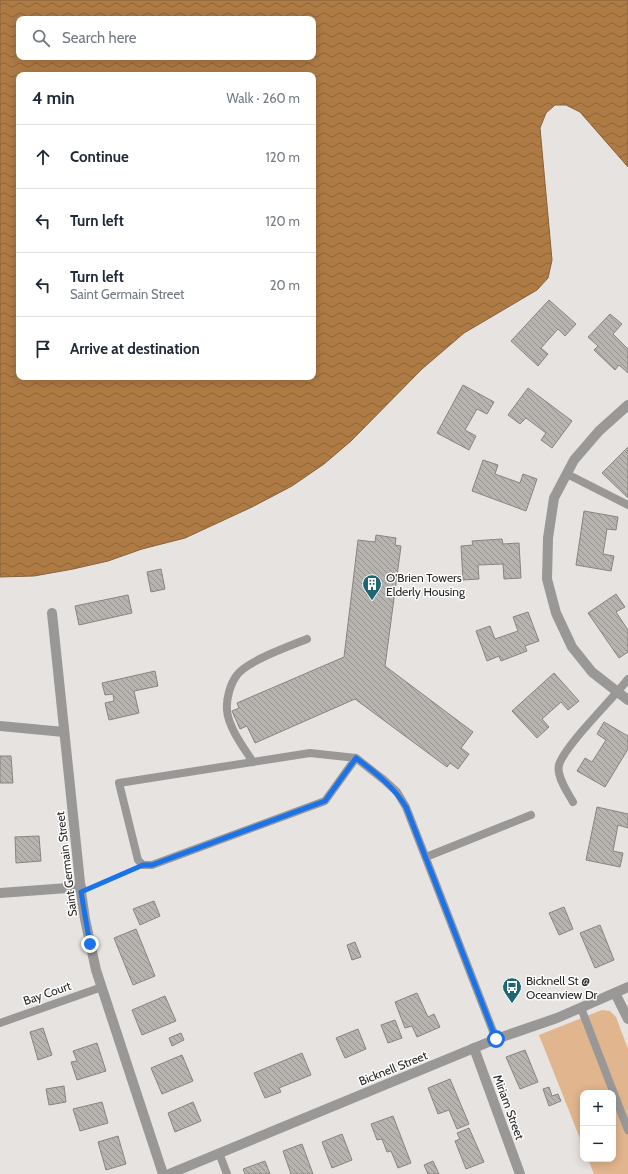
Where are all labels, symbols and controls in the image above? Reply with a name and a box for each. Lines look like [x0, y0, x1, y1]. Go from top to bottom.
search box [16, 16, 316, 60]
icon: search [30, 27, 52, 49]
text: Search here [62, 29, 137, 47]
text: 4 min [32, 88, 75, 108]
text: Walk · 260 m [227, 90, 300, 106]
icon: ahead [32, 146, 54, 168]
text: Continue [70, 148, 129, 166]
text: 120 m [266, 149, 300, 165]
icon: left [32, 210, 54, 232]
text: Turn left [70, 212, 124, 230]
text: 120 m [266, 213, 300, 229]
text: Turn left [70, 268, 124, 286]
icon: left [32, 274, 54, 296]
text: 20 m [270, 277, 300, 293]
text: Saint Germain Street [70, 286, 185, 302]
icon: arrive [32, 338, 54, 360]
text: Arrive at destination [70, 340, 200, 358]
place label: O'Brien Towers Elderly Housing [386, 570, 466, 599]
building icon: O'Brien Towers Elderly Housing [361, 573, 383, 601]
street label: Saint Germain Street [52, 811, 80, 917]
route end [81, 935, 99, 953]
place label: Bicknell St @ Oceanview Dr [526, 973, 598, 1002]
bus stop icon: Bicknell St @ Oceanview Dr [501, 976, 523, 1004]
street label: Bay Court [21, 978, 73, 1008]
route start [487, 1030, 505, 1048]
street label: Bicknell Street [357, 1047, 429, 1089]
street label: Miriam Street [490, 1072, 528, 1142]
map controls [580, 1090, 616, 1162]
button: + [580, 1090, 616, 1126]
button: − [580, 1126, 616, 1162]

